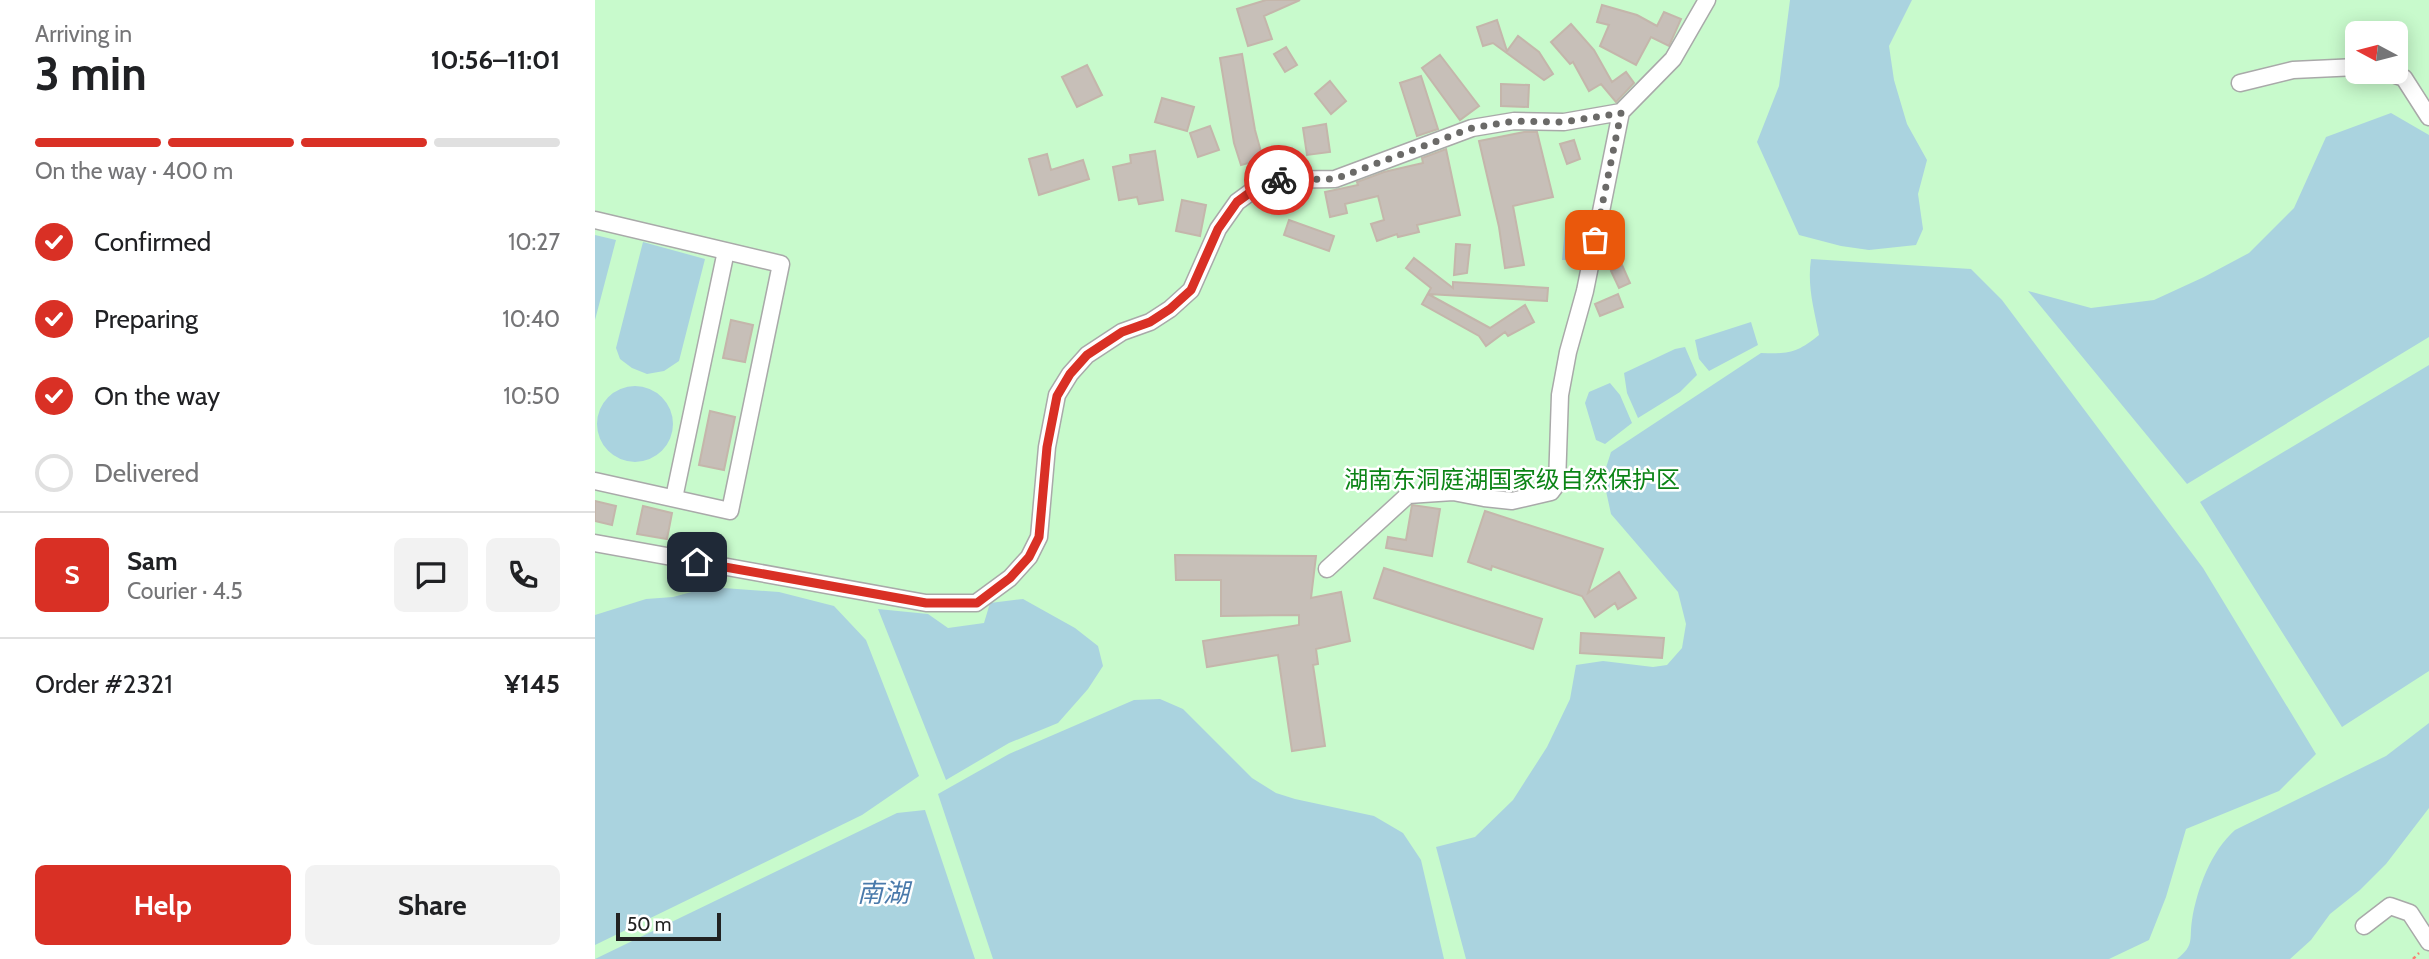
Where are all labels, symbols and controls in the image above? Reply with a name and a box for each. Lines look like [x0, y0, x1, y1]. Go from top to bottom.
text: Arriving in [35, 20, 132, 48]
north arrow [2345, 21, 2408, 84]
map controls [2345, 21, 2408, 84]
text: 10:56–11:01 [431, 44, 560, 76]
text: 3 min [35, 46, 147, 102]
courier [1244, 145, 1314, 215]
text: On the way · 400 m [35, 157, 233, 185]
icon: bike [1260, 161, 1298, 199]
pin [1565, 210, 1625, 270]
icon: bag [1576, 221, 1614, 259]
icon: check [35, 223, 73, 261]
text: Confirmed [94, 226, 211, 258]
text: 10:27 [508, 228, 560, 256]
icon: check [35, 300, 73, 338]
text: Preparing [94, 303, 198, 335]
text: 10:40 [502, 305, 560, 333]
icon: check [35, 377, 73, 415]
text: On the way [94, 380, 220, 412]
text: 10:50 [503, 382, 560, 410]
text: Delivered [94, 457, 199, 489]
park label: 湖南东洞庭湖国家级自然保护区 [1344, 465, 1680, 494]
pin [667, 532, 727, 592]
button: chat [394, 538, 468, 612]
button: phone [486, 538, 560, 612]
icon: home [678, 543, 716, 581]
text: Sam [127, 545, 178, 577]
text: S [64, 559, 80, 591]
text: Courier · 4.5 [127, 577, 243, 605]
text: Order #2321 [35, 668, 173, 700]
text: ¥145 [505, 668, 560, 700]
button: Help [35, 865, 291, 945]
button: Share [305, 865, 560, 945]
water label: 南湖 [857, 877, 913, 909]
scale bar [616, 910, 721, 942]
text: 50 m [627, 913, 671, 936]

